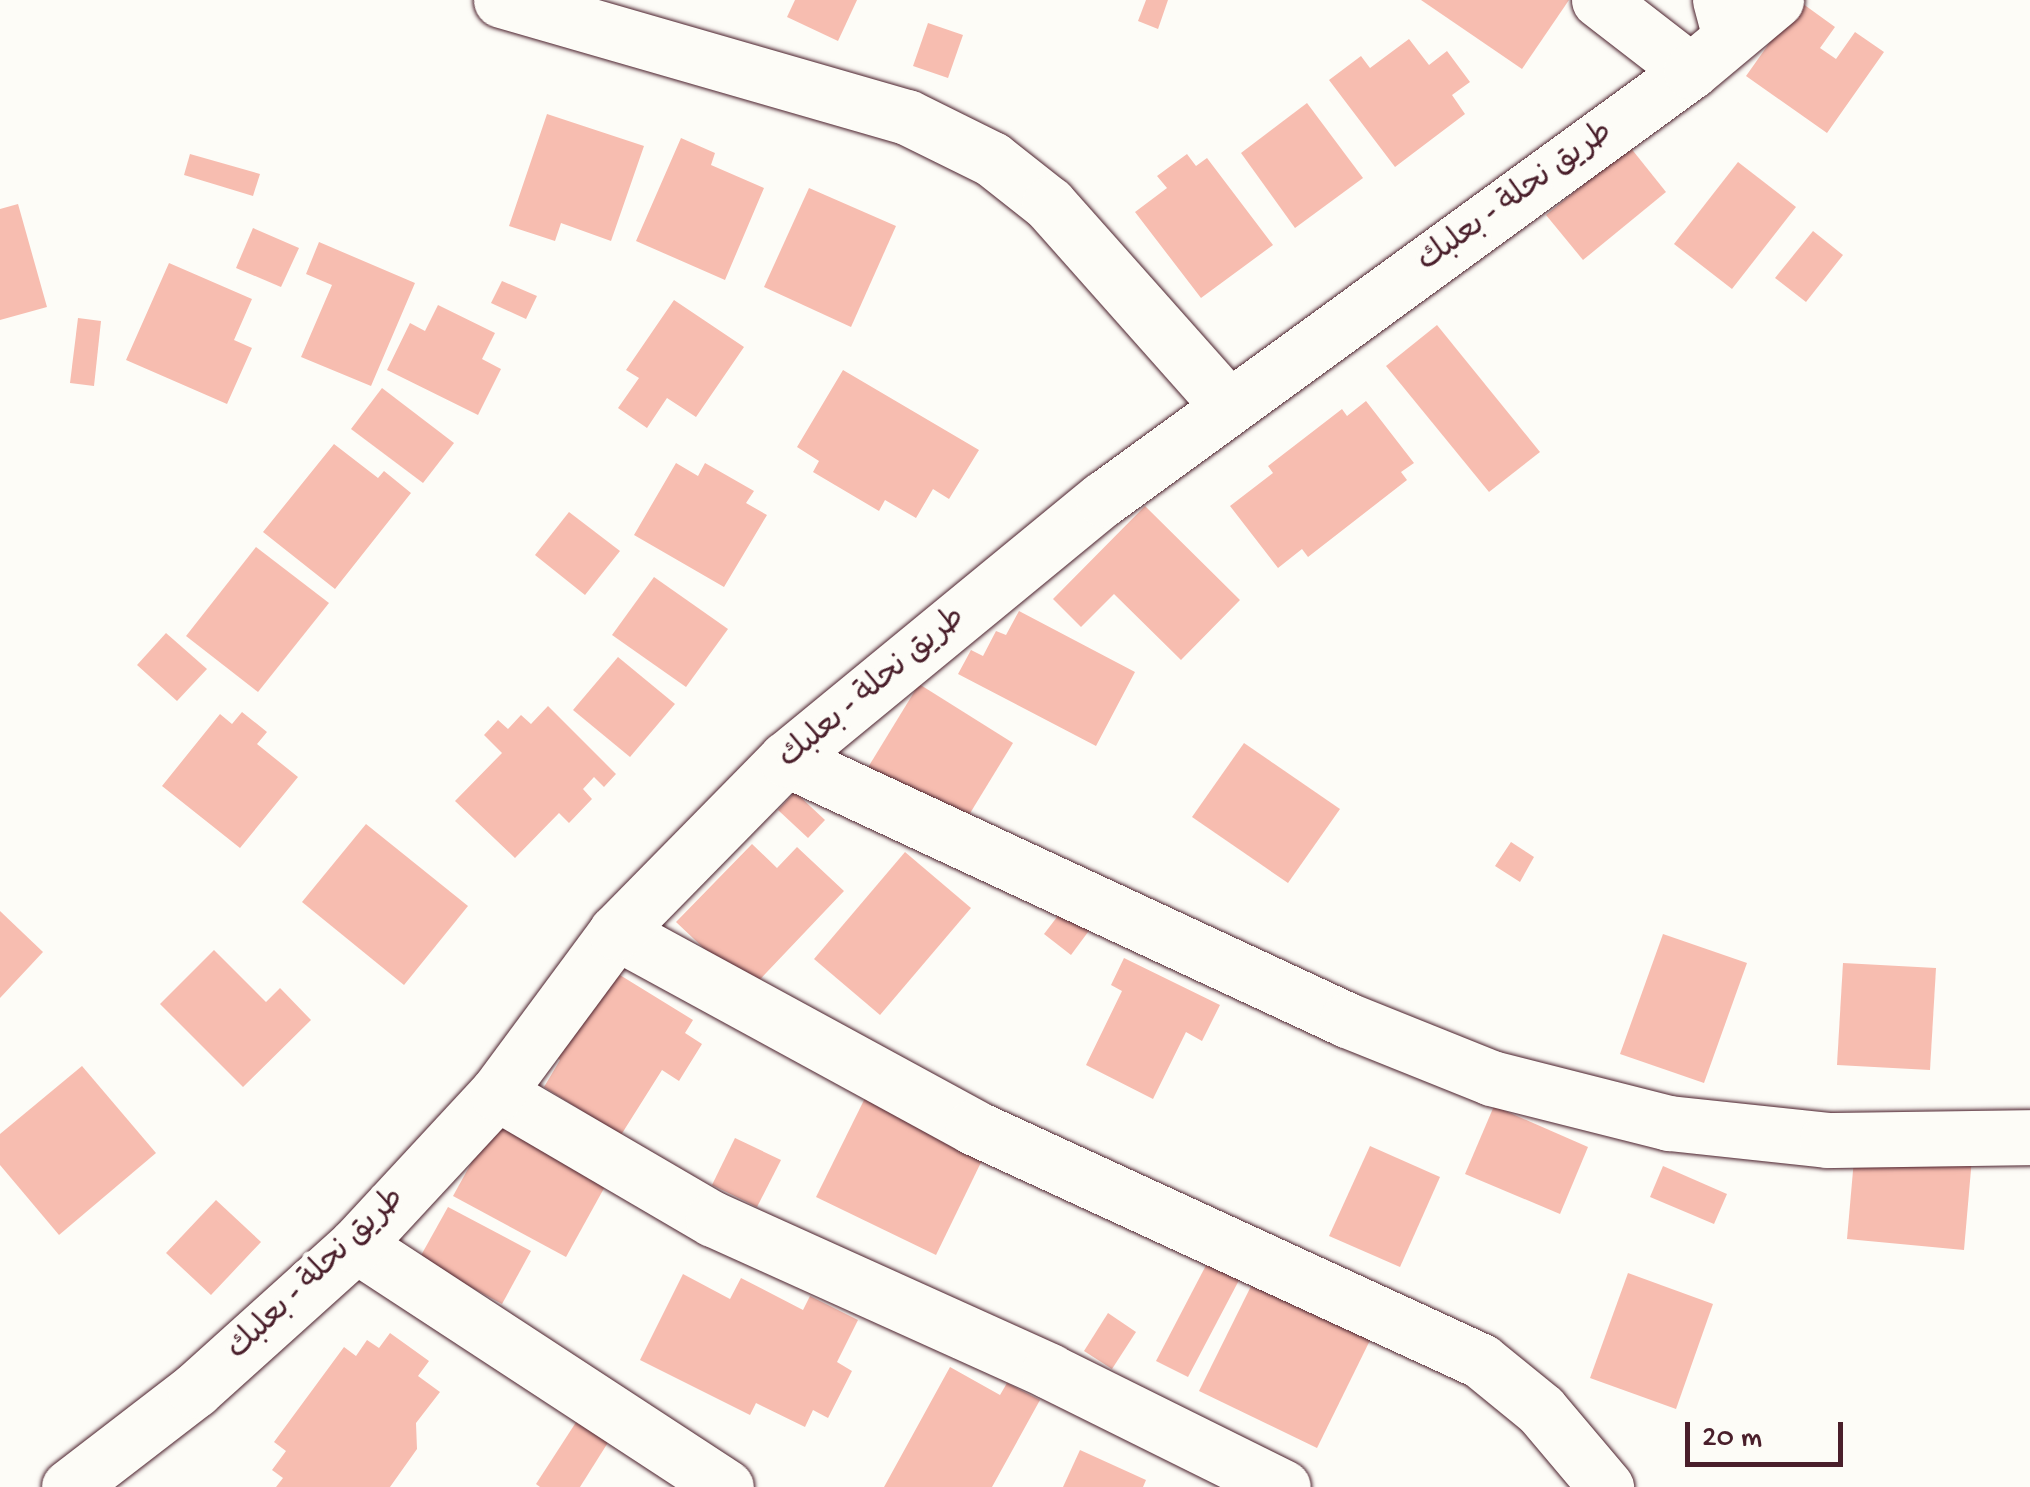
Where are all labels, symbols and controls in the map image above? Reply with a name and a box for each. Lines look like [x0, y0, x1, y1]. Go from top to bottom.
street label: طريق نحلة - بعلبك [1411, 114, 1621, 282]
street label: طريق نحلة - بعلبك [772, 600, 974, 778]
street label: طريق نحلة - بعلبك [220, 1181, 414, 1369]
scale bar [1690, 1402, 1848, 1464]
text: 20 m [1702, 1422, 1762, 1457]

